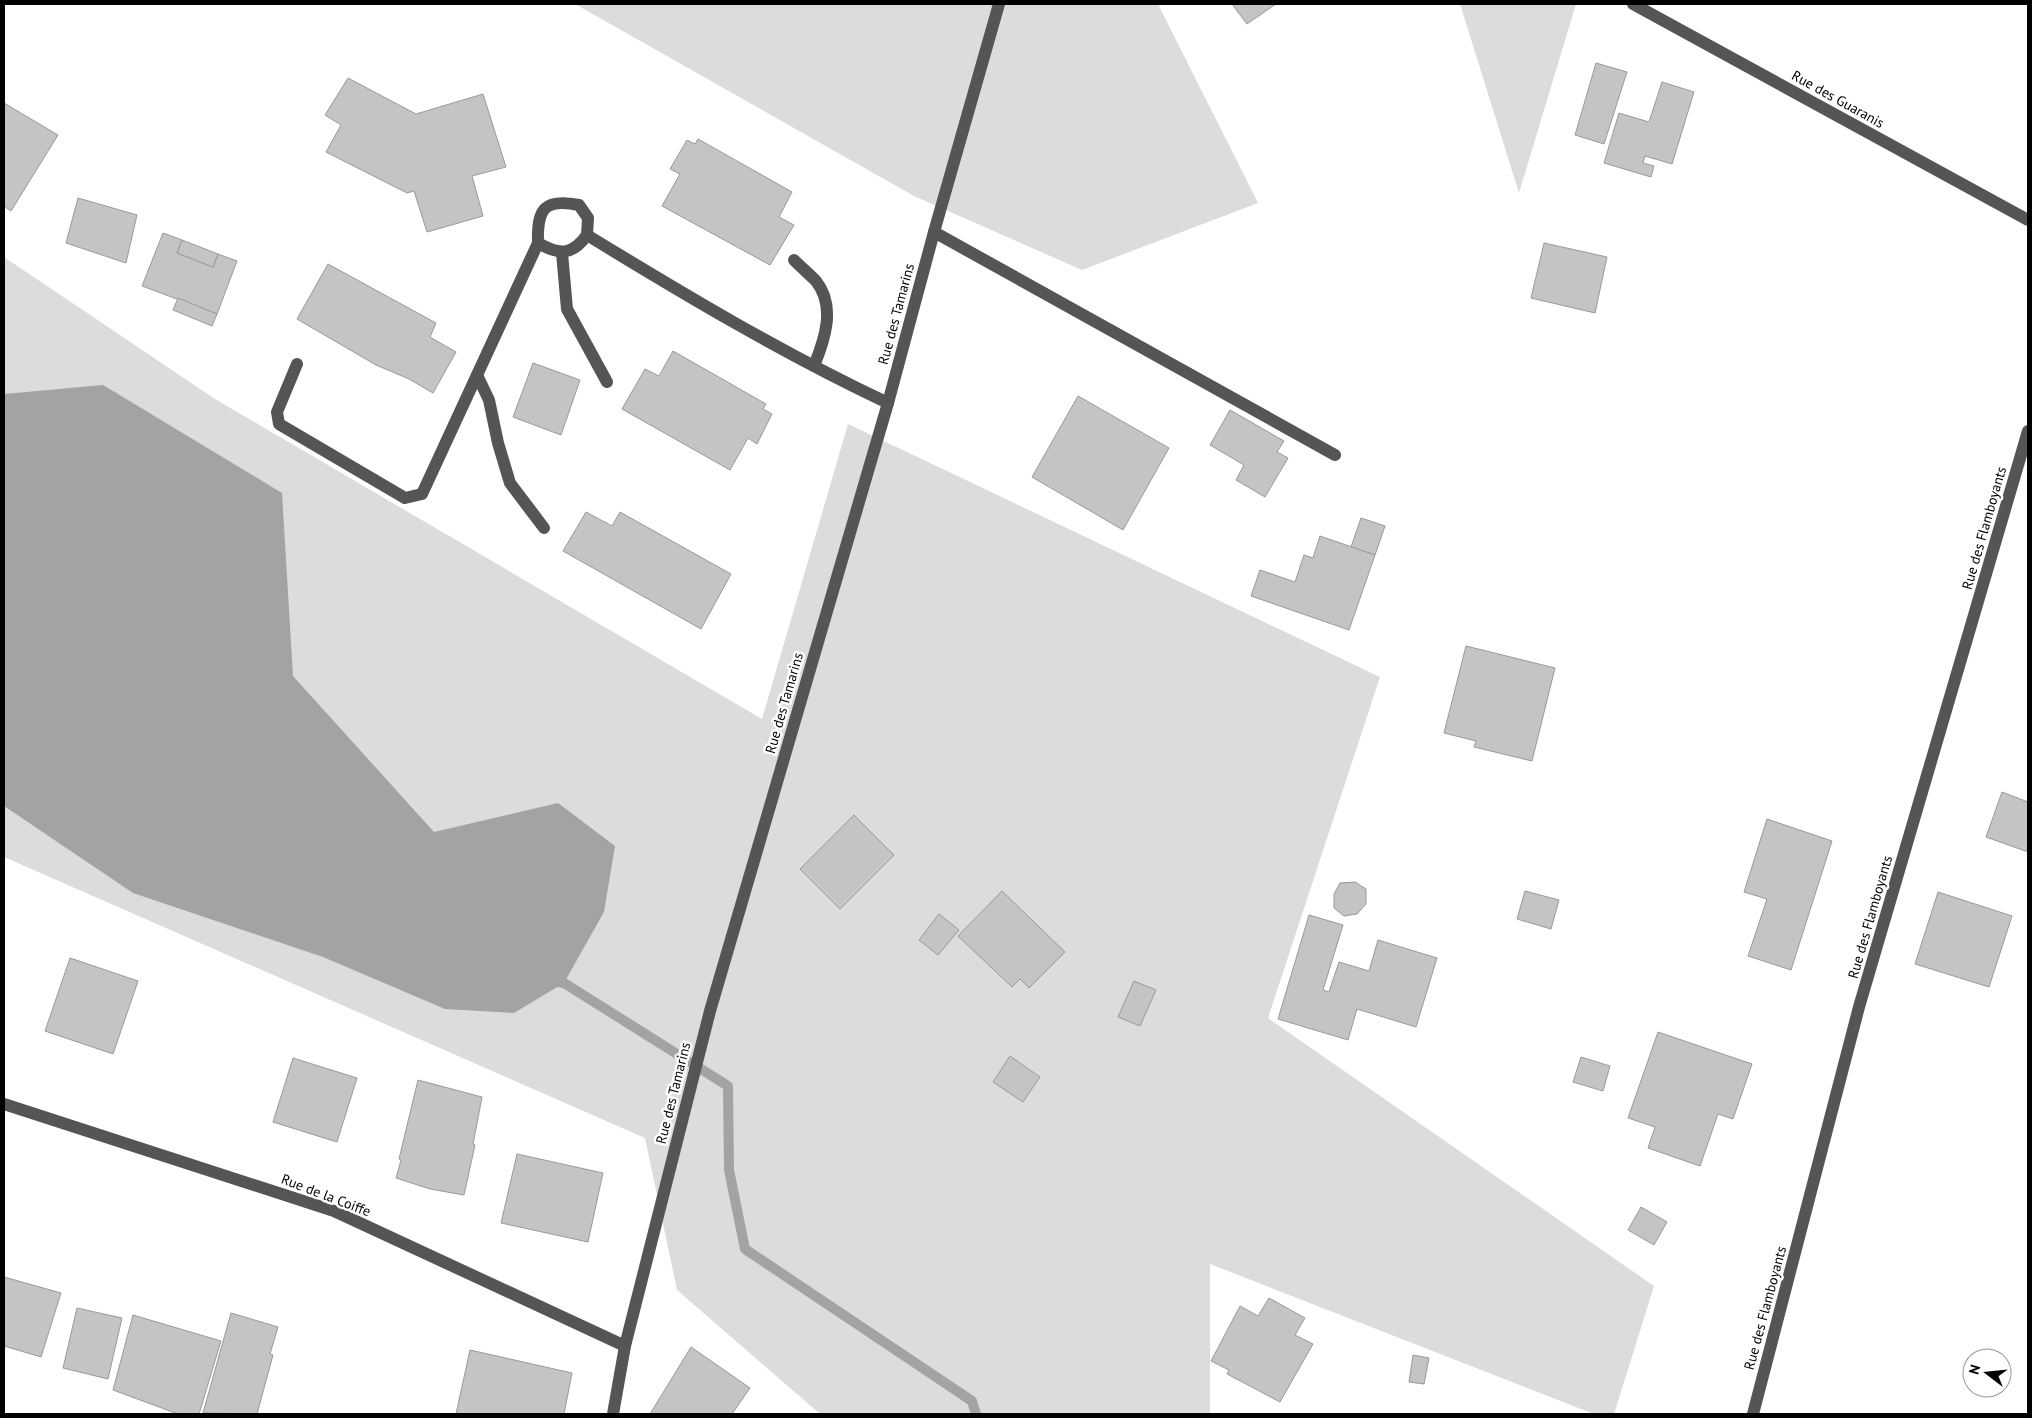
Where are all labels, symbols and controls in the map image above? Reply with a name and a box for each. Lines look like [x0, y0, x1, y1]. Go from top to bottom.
street label: Rue des Guaranis [1789, 66, 1887, 132]
street label: Rue des Tamarins [874, 261, 918, 367]
street label: Rue des Flamboyants [1958, 464, 2010, 592]
street label: Rue des Tamarins [761, 650, 807, 755]
street label: Rue des Flamboyants [1844, 853, 1896, 981]
street label: Rue des Tamarins [652, 1040, 694, 1146]
street label: Rue de la Coiffe [279, 1170, 373, 1220]
street label: Rue des Flamboyants [1740, 1244, 1790, 1372]
north arrow [1962, 1348, 2012, 1398]
text: N [1965, 1363, 1984, 1376]

